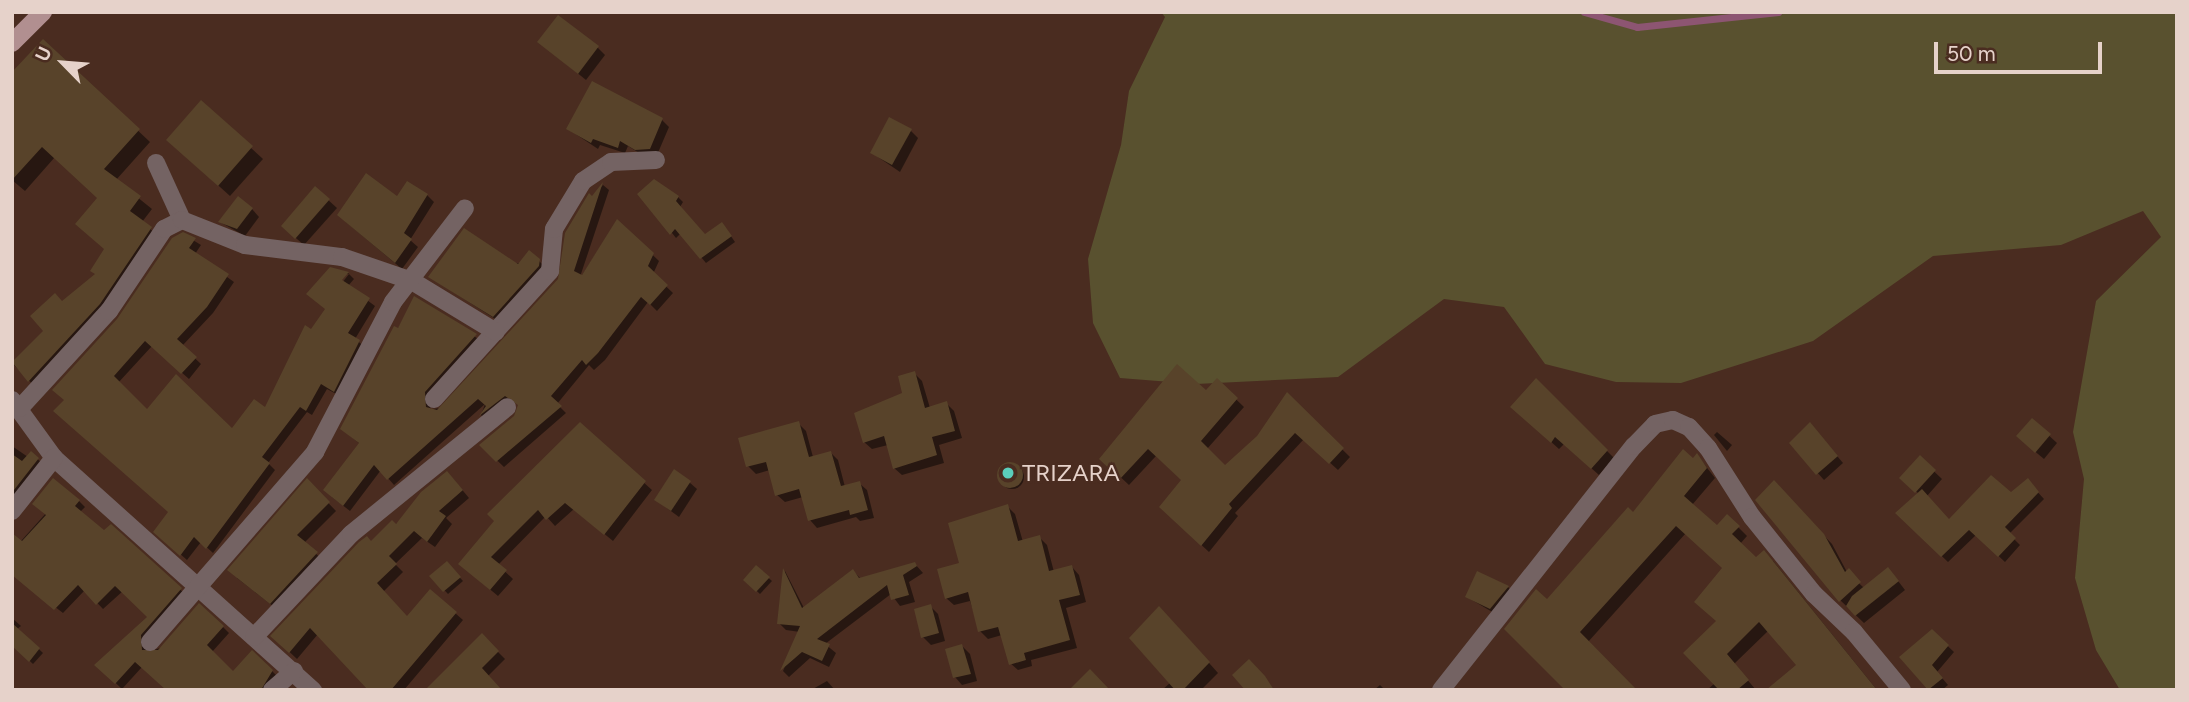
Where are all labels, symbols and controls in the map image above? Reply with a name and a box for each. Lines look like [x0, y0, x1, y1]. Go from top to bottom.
north arrow [28, 28, 98, 98]
scale bar [1937, 28, 2105, 72]
text: 50 m [1947, 41, 1996, 66]
text: U [30, 43, 57, 65]
place label: TRIZARA [1022, 459, 1120, 487]
marker: TRIZARA [1000, 465, 1016, 481]

